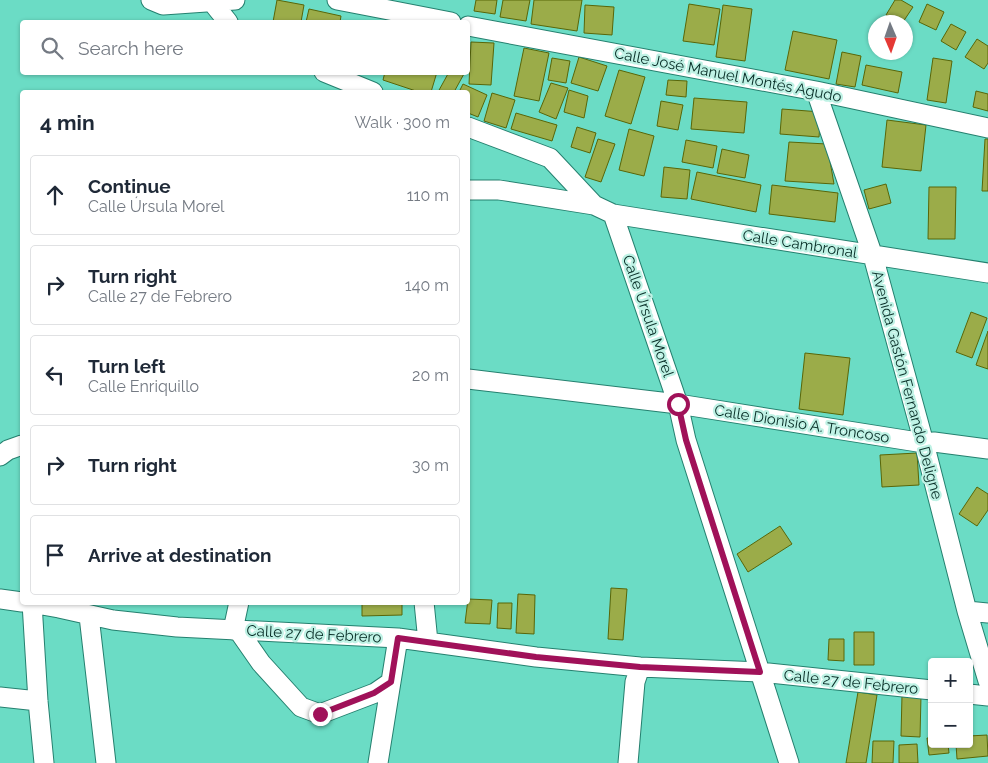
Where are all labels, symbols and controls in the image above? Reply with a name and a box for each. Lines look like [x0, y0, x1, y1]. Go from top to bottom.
north arrow [868, 15, 913, 60]
search box [20, 20, 470, 75]
icon: search [38, 34, 66, 62]
text: Search here [78, 37, 184, 59]
street label: Calle José Manuel Montés Agudo [613, 44, 843, 106]
text: 4 min [40, 110, 95, 135]
text: Walk · 300 m [354, 113, 450, 132]
text: Continue [88, 175, 171, 197]
icon: ahead [41, 181, 69, 209]
text: 110 m [407, 186, 449, 205]
text: Calle Úrsula Morel [88, 197, 224, 216]
street label: Calle Cambronal [741, 226, 859, 262]
street label: Calle Úrsula Morel [619, 253, 678, 380]
text: Turn right [88, 265, 177, 287]
street label: Avenida Gastón Fernando Deligne [868, 269, 946, 501]
icon: right [41, 271, 69, 299]
text: 140 m [405, 276, 449, 295]
text: Calle 27 de Febrero [88, 287, 232, 306]
text: Turn left [88, 355, 165, 377]
icon: left [41, 361, 69, 389]
text: 20 m [412, 366, 449, 385]
text: Calle Enriquillo [88, 377, 199, 396]
route start [667, 393, 690, 416]
street label: Calle Dionisio A. Troncoso [713, 401, 891, 447]
icon: right [41, 451, 69, 479]
text: Turn right [88, 454, 177, 476]
text: 30 m [412, 456, 449, 475]
icon: arrive [41, 541, 69, 569]
text: Arrive at destination [88, 544, 272, 566]
street label: Calle 27 de Febrero [246, 621, 382, 647]
map controls [928, 658, 973, 748]
button: + [928, 658, 973, 703]
street label: Calle 27 de Febrero [783, 666, 919, 698]
route end [309, 703, 332, 726]
button: − [928, 703, 973, 748]

